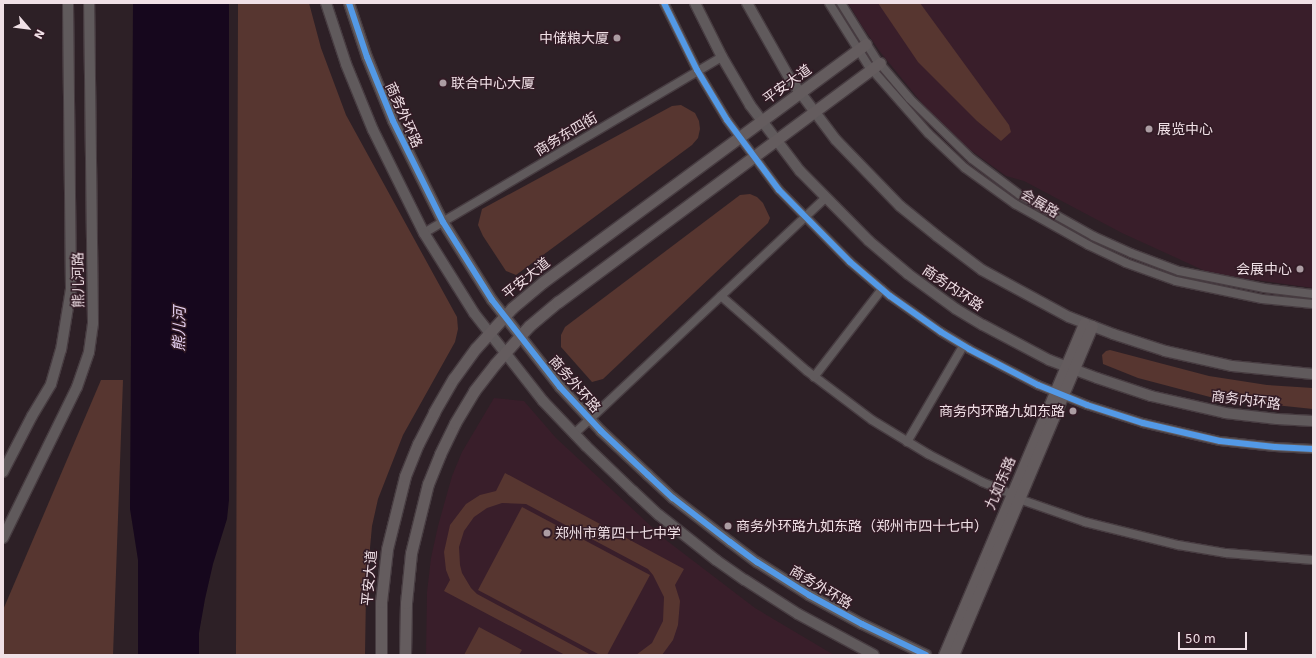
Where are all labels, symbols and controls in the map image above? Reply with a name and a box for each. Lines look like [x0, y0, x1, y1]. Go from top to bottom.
north arrow [8, 8, 48, 48]
text: N [31, 27, 47, 41]
place label: 中储粮大厦 [539, 30, 609, 46]
marker: 中储粮大厦 [612, 33, 622, 43]
street label: 平安大道 [759, 61, 815, 107]
place label: 联合中心大厦 [451, 75, 535, 91]
marker: 联合中心大厦 [438, 78, 448, 88]
street label: 商务外环路 [382, 80, 426, 150]
street label: 商务东四街 [532, 109, 600, 159]
place label: 展览中心 [1157, 121, 1213, 137]
marker: 展览中心 [1144, 124, 1154, 134]
street label: 会展路 [1018, 185, 1062, 221]
street label: 熊儿河路 [69, 252, 87, 308]
street label: 平安大道 [499, 254, 553, 302]
street label: 商务内环路 [919, 261, 987, 315]
place label: 会展中心 [1236, 261, 1292, 277]
marker: 会展中心 [1295, 264, 1305, 274]
water label: 熊儿河 [171, 306, 189, 352]
street label: 商务外环路 [546, 352, 604, 416]
street label: 商务内环路 [1210, 387, 1282, 413]
place label: 商务内环路九如东路 [939, 403, 1065, 419]
marker: 商务内环路九如东路 [1068, 406, 1078, 416]
street label: 九如东路 [981, 454, 1019, 512]
place label: 商务外环路九如东路（郑州市四十七中） [736, 518, 988, 534]
marker: 商务外环路九如东路（郑州市四十七中） [723, 521, 733, 531]
place label: 郑州市第四十七中学 [555, 525, 681, 541]
marker: 郑州市第四十七中学 [542, 528, 552, 538]
street label: 平安大道 [358, 549, 380, 607]
street label: 商务外环路 [787, 562, 855, 612]
scale bar [1180, 624, 1249, 650]
text: 50 m [1185, 632, 1216, 646]

